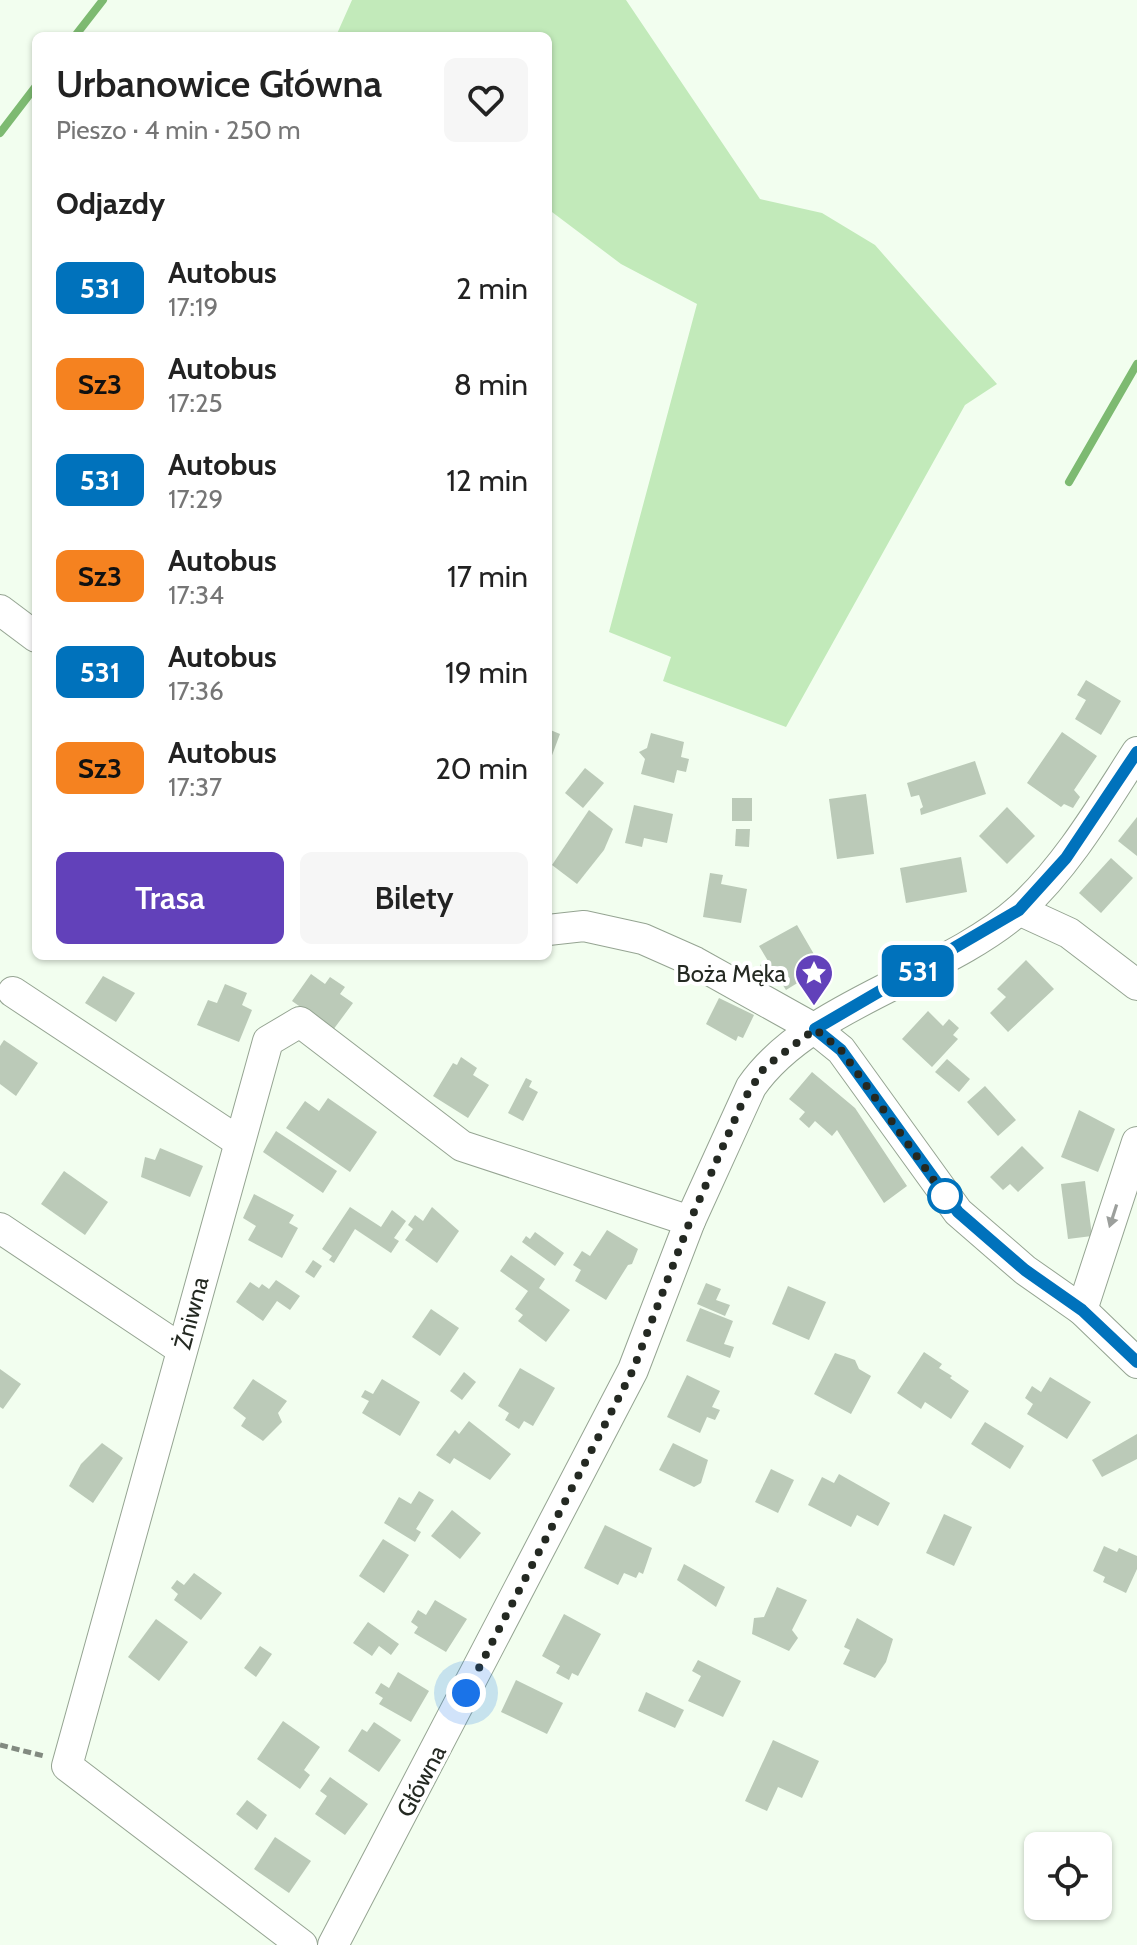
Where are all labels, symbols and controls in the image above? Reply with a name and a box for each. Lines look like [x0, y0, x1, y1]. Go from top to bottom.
button: heart [444, 58, 528, 142]
text: Urbanowice Główna [56, 60, 382, 107]
text: Pieszo · 4 min · 250 m [56, 114, 301, 146]
text: Odjazdy [56, 185, 165, 222]
text: Autobus [168, 254, 277, 291]
text: 2 min [456, 270, 528, 307]
text: 531 [80, 271, 120, 305]
text: 17:19 [168, 291, 218, 323]
text: Autobus [168, 350, 277, 387]
text: 8 min [454, 366, 528, 403]
text: Sz3 [78, 367, 122, 401]
text: 17:25 [168, 387, 223, 419]
text: Autobus [168, 446, 277, 483]
text: 12 min [446, 462, 528, 499]
text: 531 [80, 463, 120, 497]
text: 17:29 [168, 483, 223, 515]
text: Autobus [168, 542, 277, 579]
text: 17 min [447, 558, 528, 595]
text: Sz3 [78, 559, 122, 593]
text: 17:34 [168, 579, 224, 611]
text: Autobus [168, 638, 277, 675]
text: 19 min [445, 654, 528, 691]
text: 531 [80, 655, 120, 689]
text: 17:36 [168, 675, 224, 707]
text: Autobus [168, 734, 277, 771]
text: 20 min [435, 750, 528, 787]
text: Sz3 [78, 751, 122, 785]
text: 17:37 [168, 771, 222, 803]
button: Trasa [56, 852, 284, 944]
button: Bilety [300, 852, 528, 944]
line badge: 531 [872, 945, 964, 997]
place icon: Boża Męka [793, 952, 835, 1007]
text: 531 [898, 954, 938, 988]
place label: Boża Męka [676, 959, 786, 988]
unlabelled marker [928, 1179, 962, 1213]
one-way arrow [1106, 1204, 1118, 1228]
street label: Żniwna [167, 1273, 215, 1353]
your location [446, 1673, 486, 1713]
street label: Główna [390, 1740, 452, 1822]
map controls [1024, 1832, 1112, 1920]
button: locate [1024, 1832, 1112, 1920]

